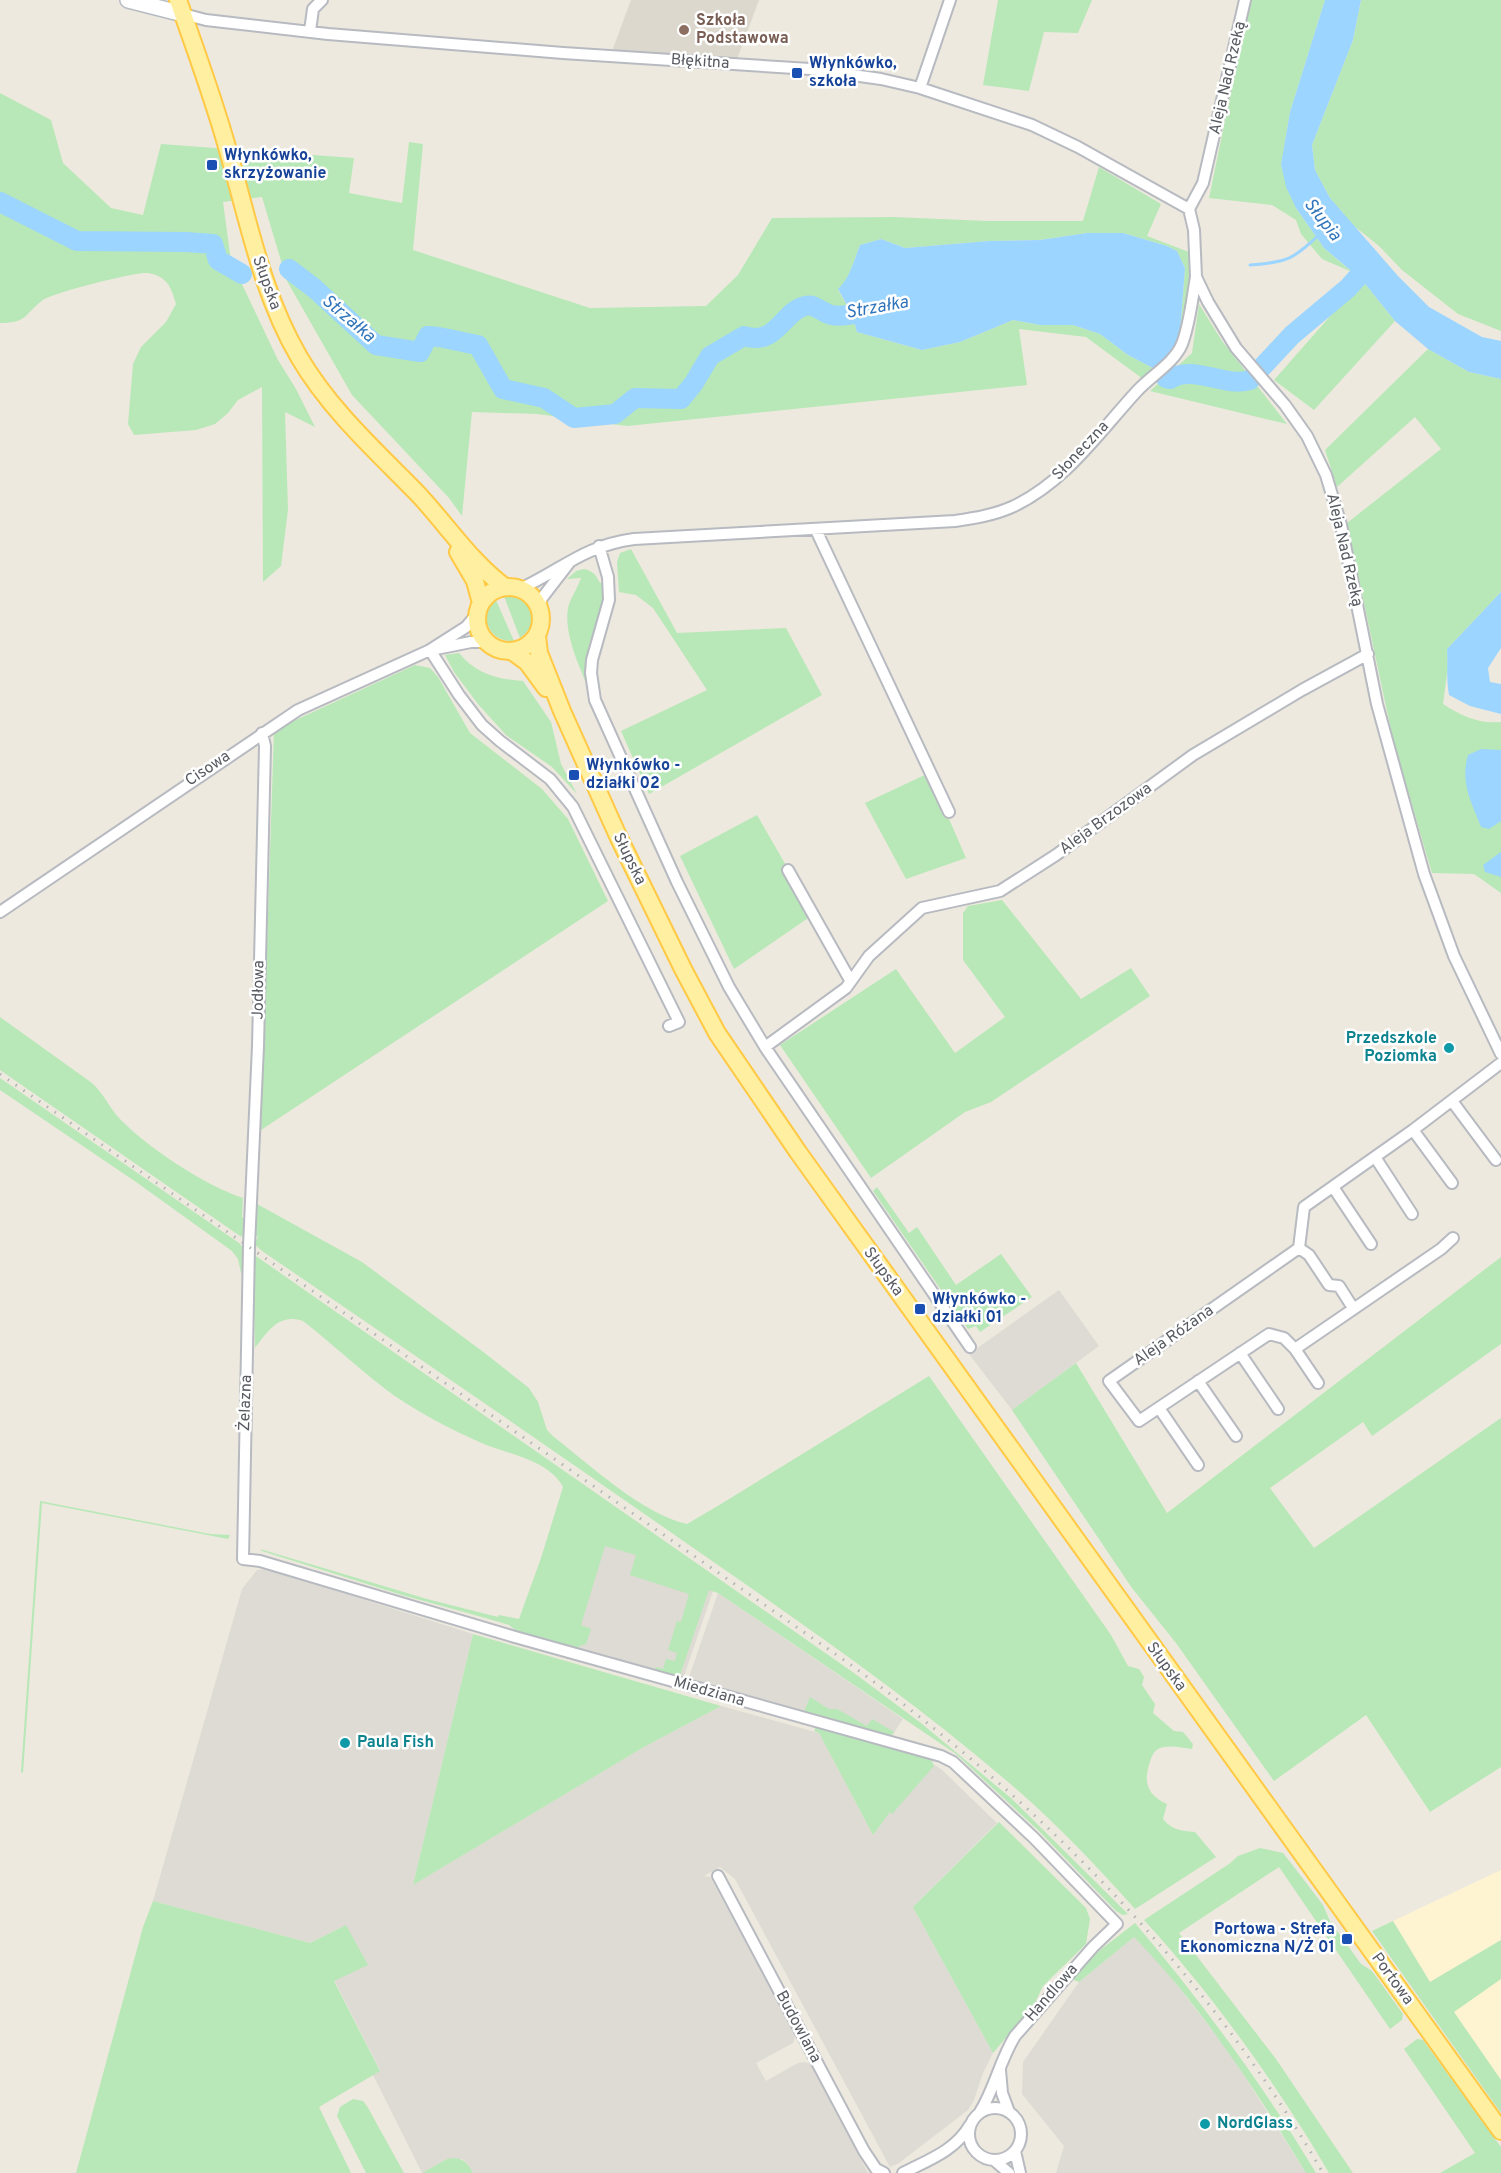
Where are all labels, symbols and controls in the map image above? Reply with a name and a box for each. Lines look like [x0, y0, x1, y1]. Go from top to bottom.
place label: Szkoła Podstawowa [696, 11, 789, 49]
street label: Aleja Nad Rzeką [1205, 19, 1251, 137]
marker: Szkoła Podstawowa [677, 23, 691, 37]
street label: Błękitna [670, 50, 730, 74]
place label: Włynkówko, szkoła [809, 54, 897, 92]
marker: Włynkówko, szkoła [790, 66, 804, 80]
place label: Włynkówko, skrzyżowanie [224, 146, 326, 184]
marker: Włynkówko, skrzyżowanie [205, 158, 219, 172]
water label: Słupia [1298, 194, 1346, 247]
street label: Słupska [247, 253, 285, 313]
water label: Strzałka [316, 290, 380, 349]
water label: Strzałka [844, 291, 911, 325]
street label: Słoneczna [1048, 417, 1114, 485]
street label: Aleja Nad Rzeką [1321, 491, 1367, 609]
street label: Cisowa [182, 747, 234, 791]
place label: Włynkówko - działki 02 [586, 756, 681, 794]
marker: Włynkówko - działki 02 [567, 768, 581, 782]
street label: Aleja Brzozowa [1056, 779, 1156, 859]
street label: Słupska [608, 830, 650, 888]
street label: Jodłowa [248, 960, 270, 1020]
place label: Przedszkole Poziomka [1346, 1029, 1437, 1067]
marker: Przedszkole Poziomka [1442, 1041, 1456, 1055]
street label: Słupska [859, 1244, 907, 1300]
place label: Włynkówko - działki 01 [932, 1290, 1027, 1328]
street label: Aleja Różana [1130, 1301, 1218, 1371]
marker: Włynkówko - działki 01 [913, 1302, 927, 1316]
street label: Żelazna [234, 1374, 257, 1432]
street label: Słupska [1142, 1639, 1190, 1695]
street label: Miedziana [671, 1672, 747, 1712]
place label: Paula Fish [357, 1733, 434, 1753]
marker: Paula Fish [338, 1736, 352, 1750]
place label: Portowa - Strefa Ekonomiczna N/Ż 01 [1180, 1920, 1335, 1958]
marker: Portowa - Strefa Ekonomiczna N/Ż 01 [1340, 1932, 1354, 1946]
street label: Portowa [1366, 1949, 1418, 2009]
street label: Handlowa [1021, 1960, 1083, 2026]
street label: Budowlana [771, 1987, 825, 2067]
place label: NordGlass [1217, 2114, 1293, 2134]
marker: NordGlass [1198, 2117, 1212, 2131]

